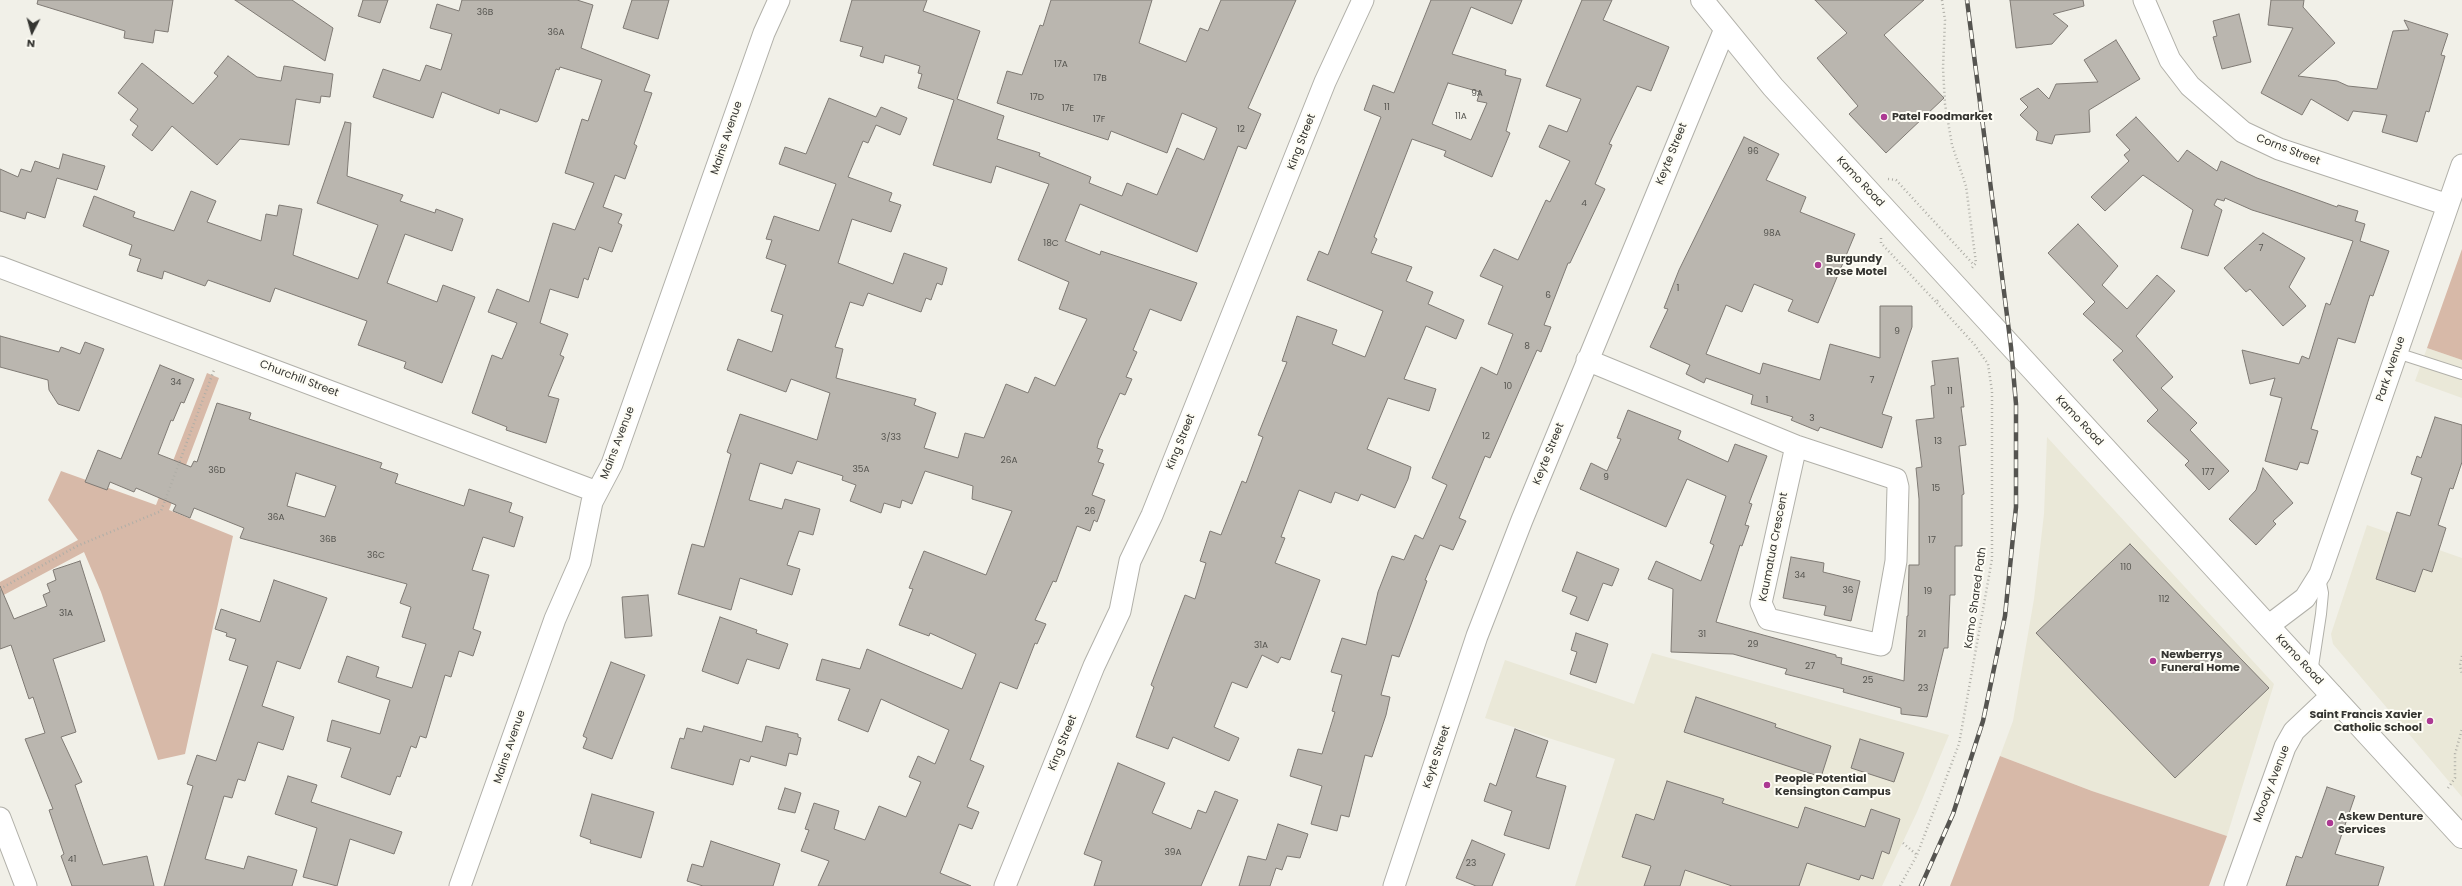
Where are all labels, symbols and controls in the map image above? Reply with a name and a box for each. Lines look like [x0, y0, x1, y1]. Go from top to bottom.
house number: 36B [477, 8, 493, 18]
north arrow [12, 12, 52, 52]
house number: 36A [547, 28, 565, 38]
text: N [26, 36, 36, 52]
house number: 17A [1054, 60, 1068, 70]
house number: 17B [1093, 74, 1107, 84]
house number: 9A [1471, 89, 1483, 99]
house number: 17D [1030, 93, 1044, 103]
street label: Mains Avenue [708, 100, 746, 176]
house number: 11 [1384, 103, 1390, 113]
house number: 17E [1062, 104, 1074, 114]
place label: Patel Foodmarket [1892, 110, 1993, 124]
street label: King Street [1285, 112, 1319, 172]
house number: 11A [1455, 112, 1467, 122]
marker: Patel Foodmarket [1879, 112, 1889, 122]
house number: 17F [1093, 115, 1105, 125]
street label: Keyte Street [1654, 121, 1690, 187]
house number: 12 [1237, 125, 1245, 135]
street label: Corns Street [2254, 132, 2322, 168]
house number: 96 [1747, 147, 1759, 157]
street label: Kamo Road [1833, 154, 1887, 210]
house number: 4 [1581, 199, 1587, 209]
house number: 98A [1763, 229, 1781, 239]
house number: 18C [1043, 239, 1059, 249]
house number: 7 [2259, 244, 2263, 254]
place label: Burgundy Rose Motel [1826, 252, 1887, 278]
marker: Burgundy Rose Motel [1813, 260, 1823, 270]
house number: 1 [1677, 284, 1679, 294]
house number: 6 [1545, 291, 1551, 301]
house number: 9 [1894, 327, 1900, 337]
street label: Park Avenue [2374, 335, 2408, 403]
house number: 8 [1524, 342, 1530, 352]
street label: Churchill Street [258, 358, 340, 400]
house number: 7 [1870, 376, 1874, 386]
house number: 34 [171, 378, 181, 388]
house number: 10 [1504, 382, 1512, 392]
house number: 11 [1947, 387, 1953, 397]
street label: Kamo Road [2052, 393, 2106, 449]
house number: 1 [1766, 396, 1768, 406]
street label: Mains Avenue [598, 405, 638, 481]
street label: King Street [1164, 412, 1198, 472]
house number: 3 [1809, 414, 1815, 424]
street label: Keyte Street [1531, 421, 1567, 487]
house number: 12 [1482, 432, 1490, 442]
house number: 3/33 [881, 433, 901, 443]
house number: 13 [1934, 437, 1942, 447]
house number: 26A [1001, 456, 1017, 466]
house number: 35A [852, 465, 870, 475]
house number: 36D [208, 466, 226, 476]
house number: 177 [2202, 468, 2214, 478]
house number: 9 [1603, 473, 1609, 483]
house number: 15 [1932, 484, 1940, 494]
street label: Kaumatua Crescent [1757, 491, 1791, 603]
house number: 26 [1085, 507, 1095, 517]
house number: 36A [267, 513, 285, 523]
house number: 36B [320, 535, 336, 545]
house number: 17 [1928, 536, 1936, 546]
street label: Kamo Shared Path [1962, 546, 1990, 650]
house number: 36C [367, 551, 385, 561]
house number: 110 [2120, 563, 2132, 573]
house number: 34 [1795, 571, 1805, 581]
house number: 36 [1842, 586, 1854, 596]
house number: 19 [1924, 587, 1932, 597]
house number: 112 [2159, 595, 2169, 605]
house number: 31A [59, 609, 73, 619]
house number: 31 [1698, 630, 1706, 640]
house number: 21 [1918, 630, 1926, 640]
street label: Kamo Road [2272, 632, 2326, 688]
house number: 29 [1748, 640, 1758, 650]
house number: 31A [1254, 641, 1268, 651]
place label: Newberrys Funeral Home [2161, 648, 2240, 674]
marker: Newberrys Funeral Home [2148, 656, 2158, 666]
house number: 27 [1805, 662, 1815, 672]
house number: 25 [1863, 676, 1873, 686]
house number: 23 [1918, 684, 1928, 694]
place label: Saint Francis Xavier Catholic School [2309, 708, 2422, 734]
street label: Mains Avenue [491, 709, 529, 785]
street label: King Street [1046, 713, 1080, 773]
marker: Saint Francis Xavier Catholic School [2425, 716, 2435, 726]
street label: Keyte Street [1421, 724, 1453, 790]
street label: Moody Avenue [2251, 744, 2293, 824]
place label: People Potential Kensington Campus [1775, 772, 1891, 798]
marker: People Potential Kensington Campus [1762, 780, 1772, 790]
place label: Askew Denture Services [2338, 810, 2423, 836]
marker: Askew Denture Services [2325, 818, 2335, 828]
house number: 39A [1164, 848, 1182, 858]
house number: 41 [68, 855, 76, 865]
house number: 23 [1466, 859, 1476, 869]

